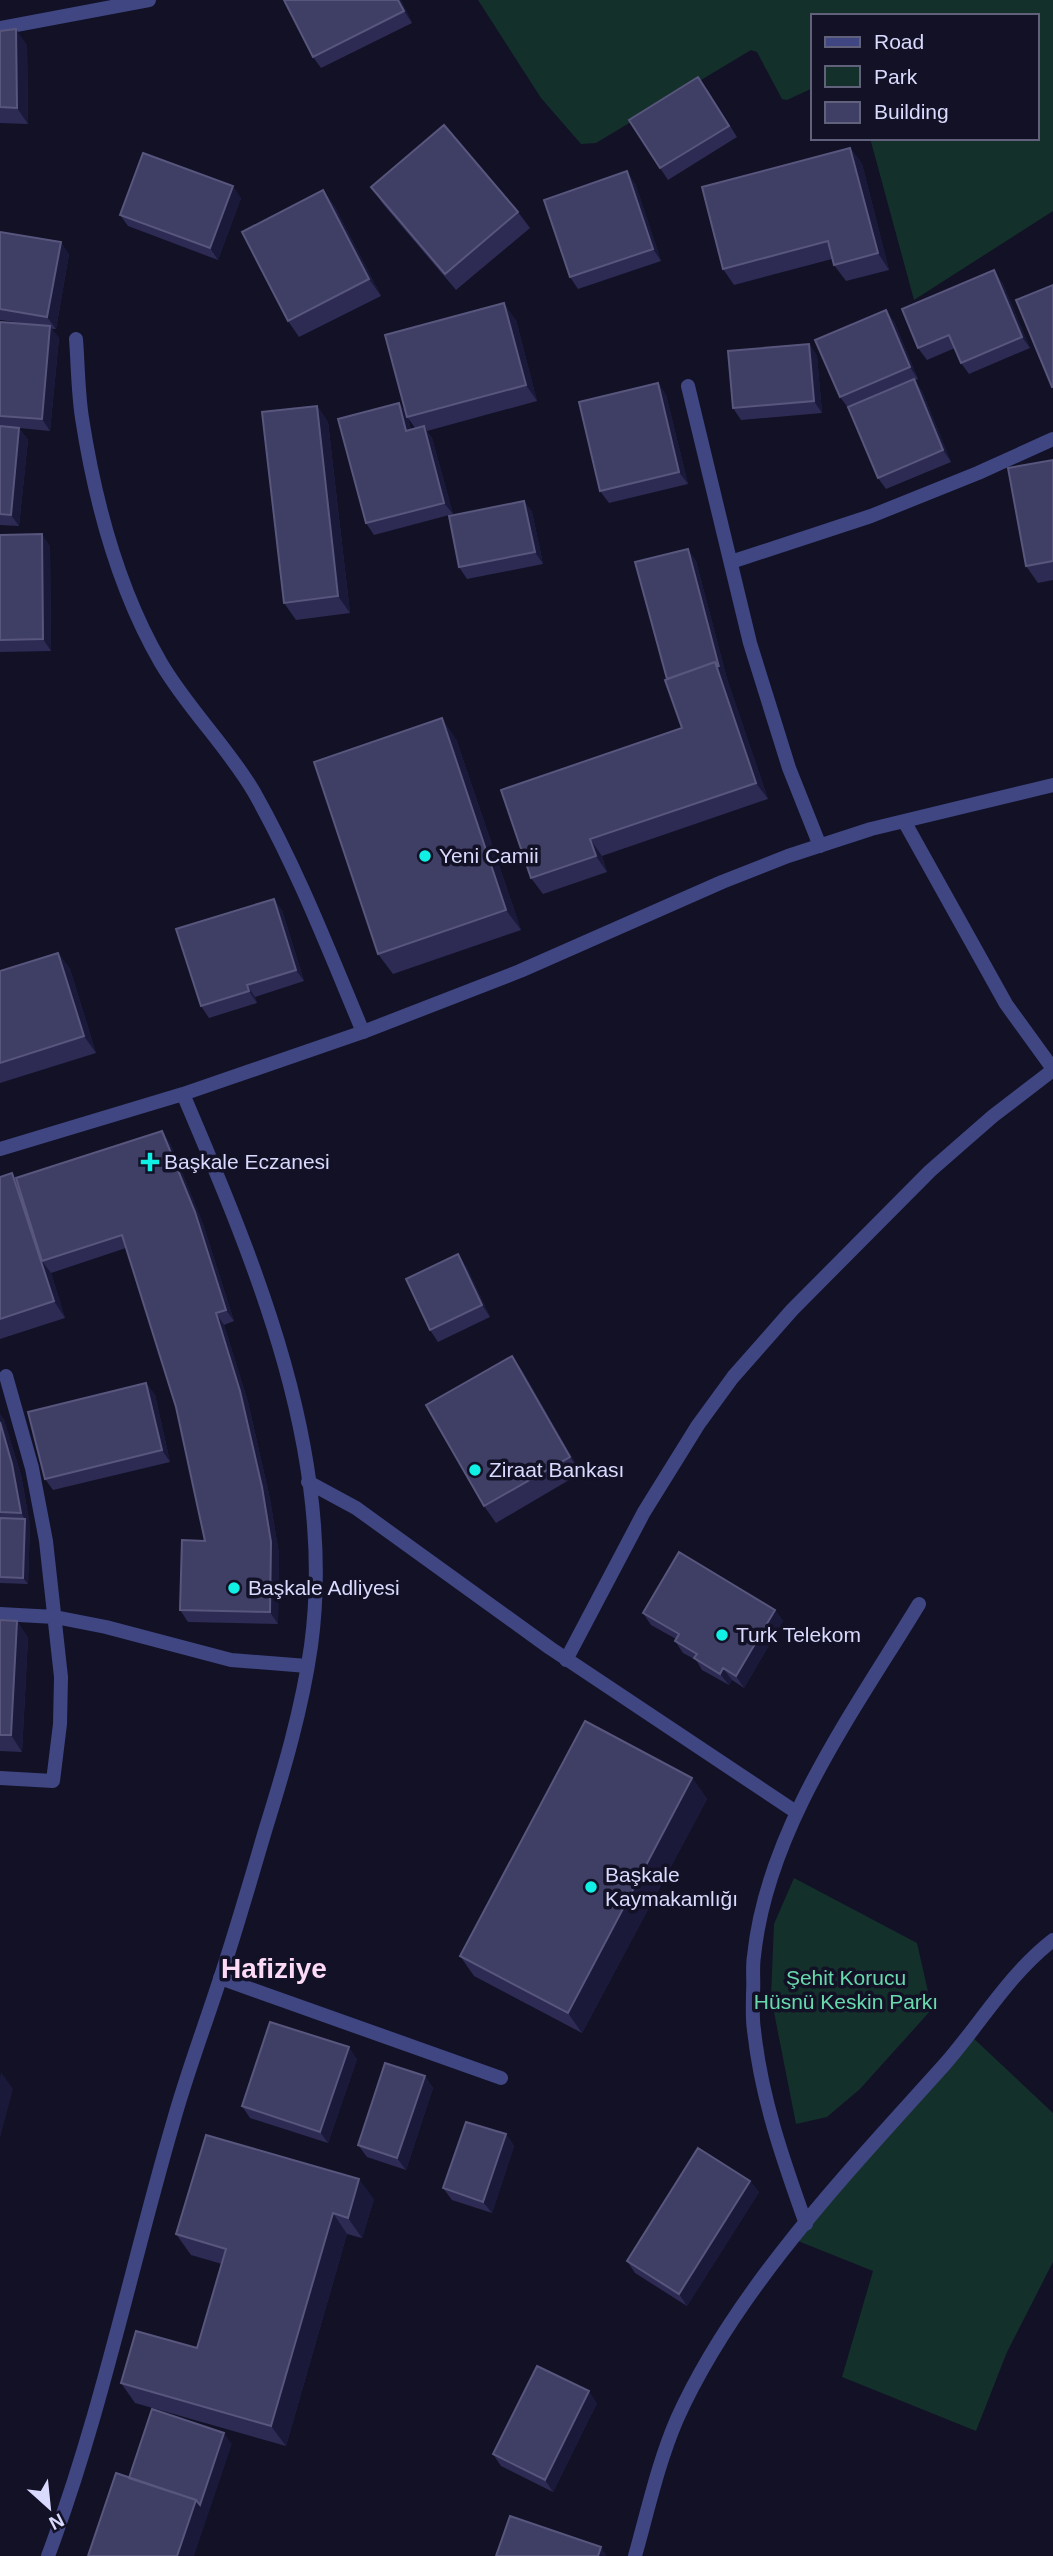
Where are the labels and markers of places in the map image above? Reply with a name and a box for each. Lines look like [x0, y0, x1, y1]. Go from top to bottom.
place label: Yeni Camii [439, 844, 539, 867]
marker: Yeni Camii [417, 848, 433, 864]
place label: Başkale Eczanesi [164, 1150, 330, 1173]
marker: Başkale Eczanesi [142, 1154, 158, 1170]
place label: Ziraat Bankası [489, 1458, 624, 1481]
marker: Ziraat Bankası [467, 1462, 483, 1478]
place label: Başkale Adliyesi [248, 1576, 400, 1599]
marker: Başkale Adliyesi [226, 1580, 242, 1596]
place label: Turk Telekom [736, 1623, 861, 1646]
marker: Turk Telekom [714, 1627, 730, 1643]
place label: Başkale Kaymakamlığı [605, 1863, 738, 1910]
marker: Başkale Kaymakamlığı [583, 1879, 599, 1895]

